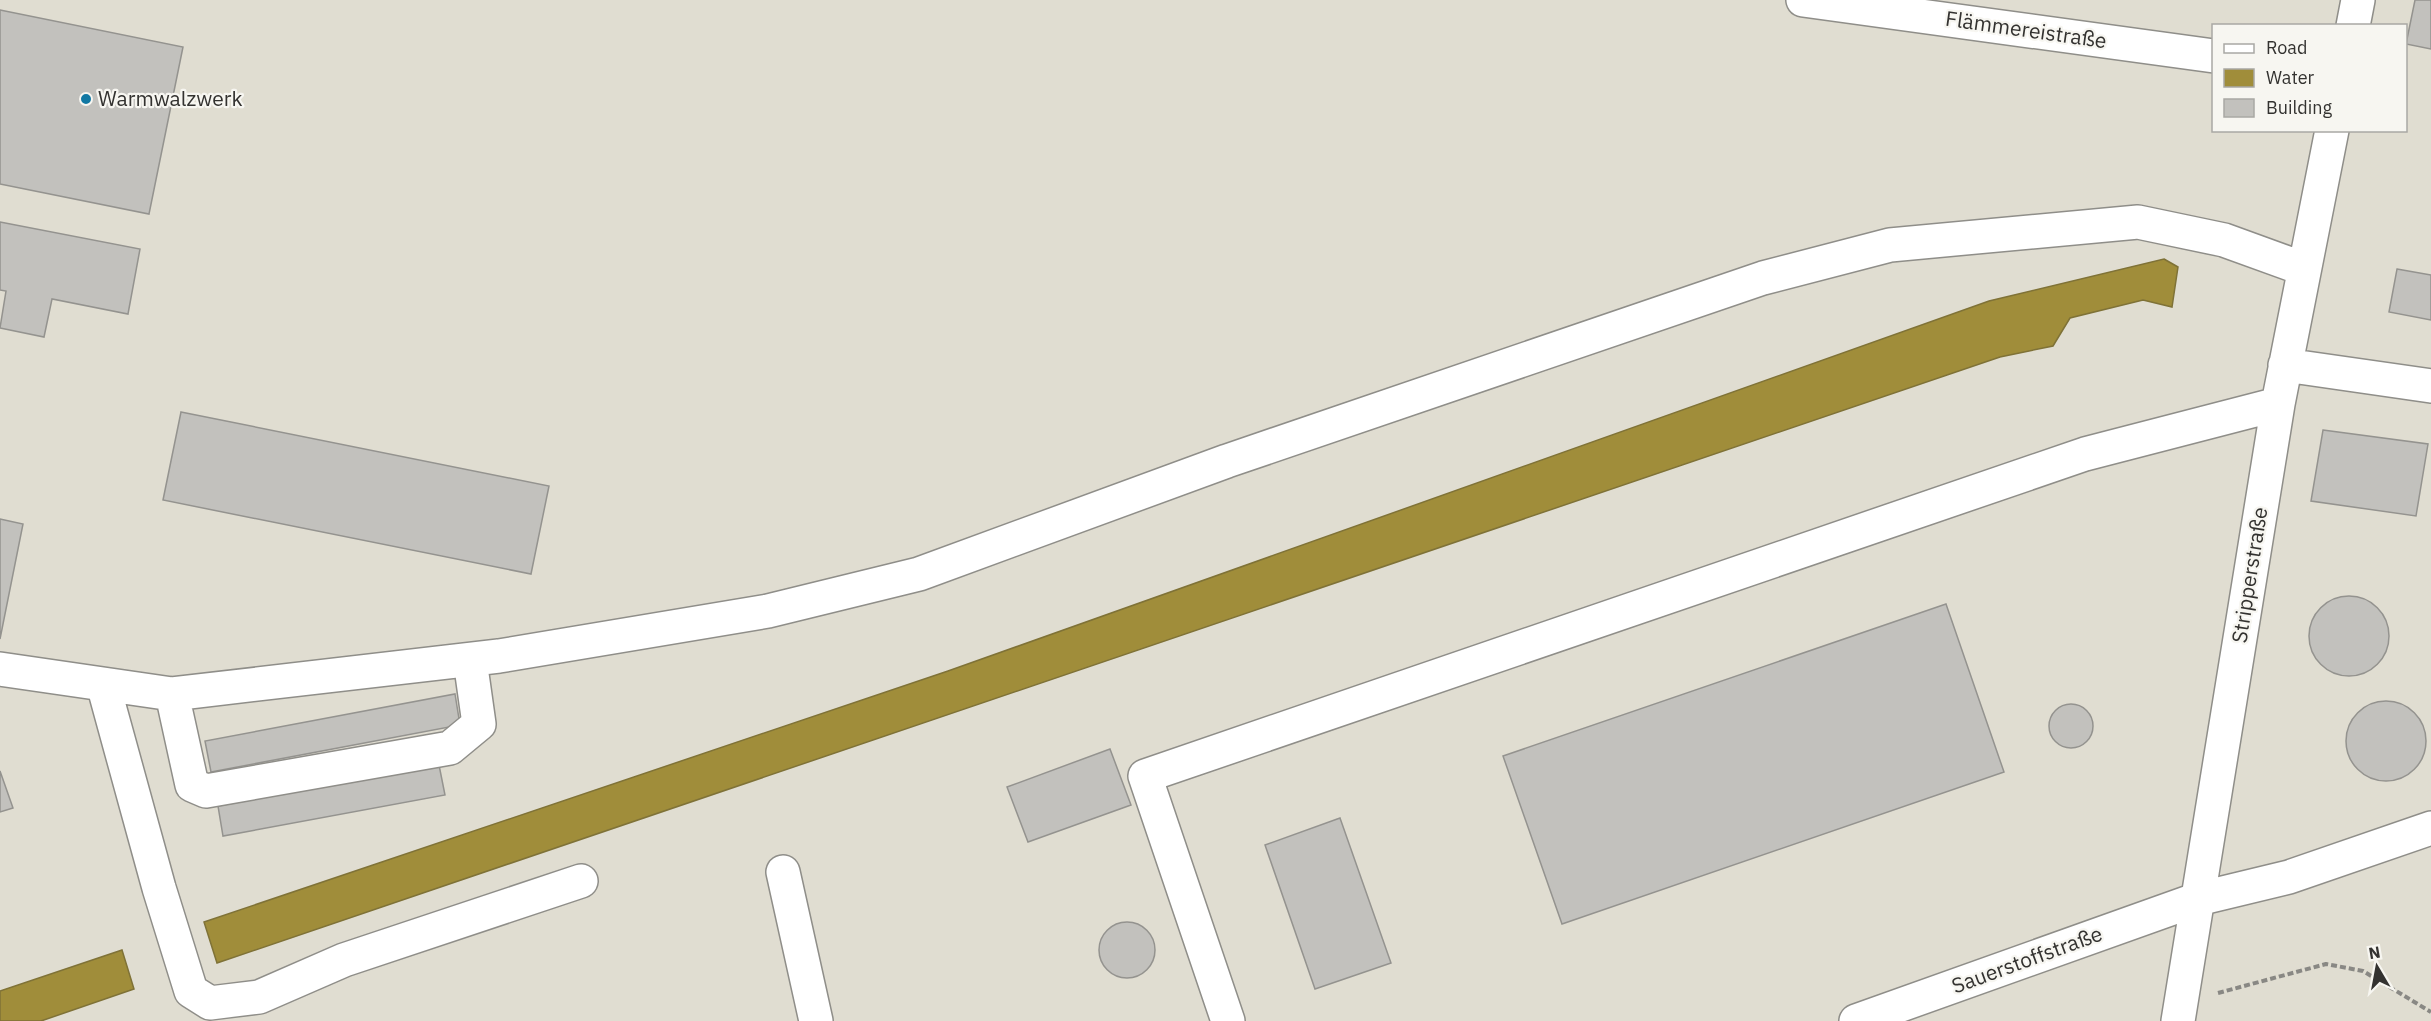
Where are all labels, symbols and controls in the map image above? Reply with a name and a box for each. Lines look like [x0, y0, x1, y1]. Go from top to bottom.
street label: Flämmereistraße [1944, 4, 2109, 54]
legend [2212, 24, 2407, 132]
text: Road [2266, 36, 2307, 59]
text: Water [2266, 66, 2315, 89]
place label: Warmwalzwerk [98, 84, 243, 112]
marker: Warmwalzwerk [79, 92, 93, 106]
text: Building [2266, 96, 2333, 119]
street label: Stripperstraße [2224, 505, 2274, 645]
street label: Sauerstoffstraße [1947, 919, 2106, 999]
north arrow [2347, 937, 2407, 997]
text: N [2367, 941, 2382, 963]

